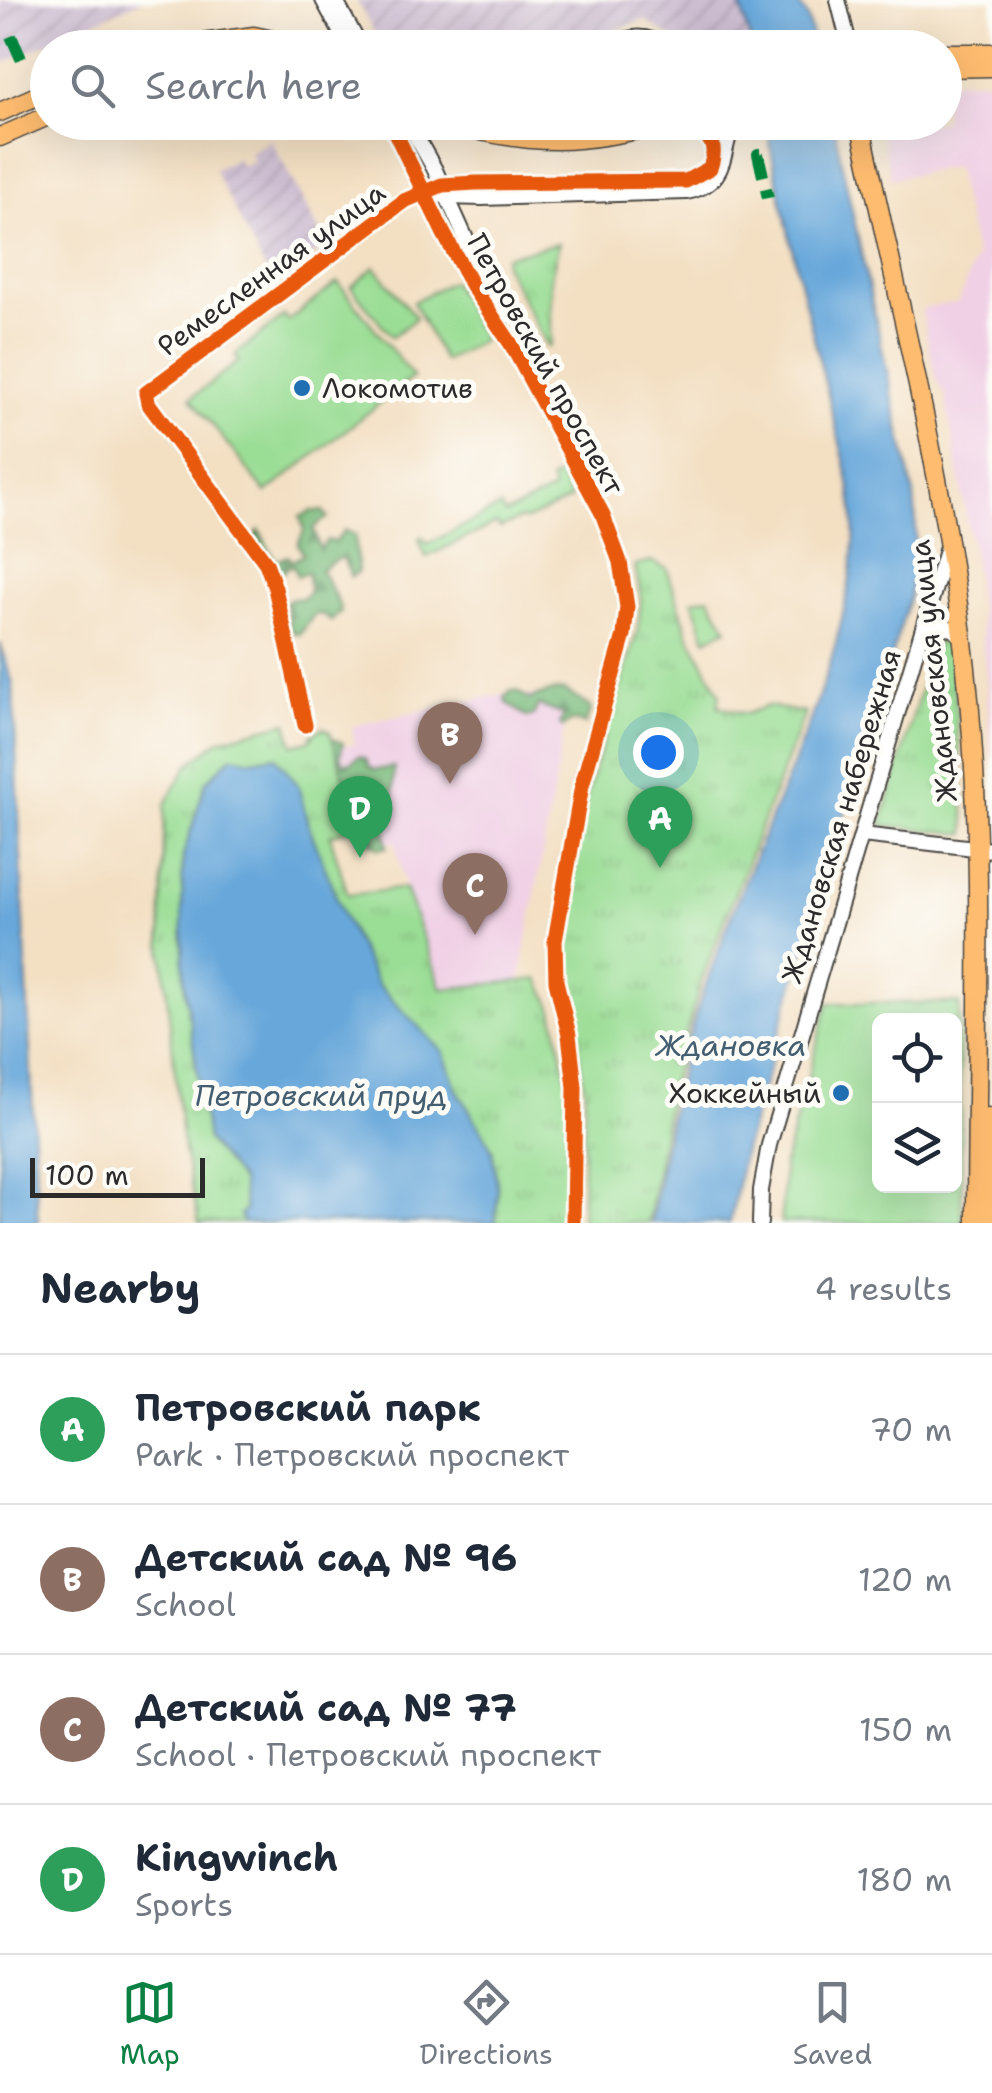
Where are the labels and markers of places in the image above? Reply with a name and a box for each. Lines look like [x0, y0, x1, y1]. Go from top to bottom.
place label: Локомотив [322, 369, 473, 407]
marker: Локомотив [291, 377, 313, 399]
pin: B [418, 702, 482, 784]
pin: D [328, 776, 392, 858]
pin: A [628, 786, 692, 868]
pin: C [442, 852, 508, 935]
place label: Хоккейный [669, 1074, 821, 1112]
marker: Хоккейный [830, 1082, 852, 1104]

